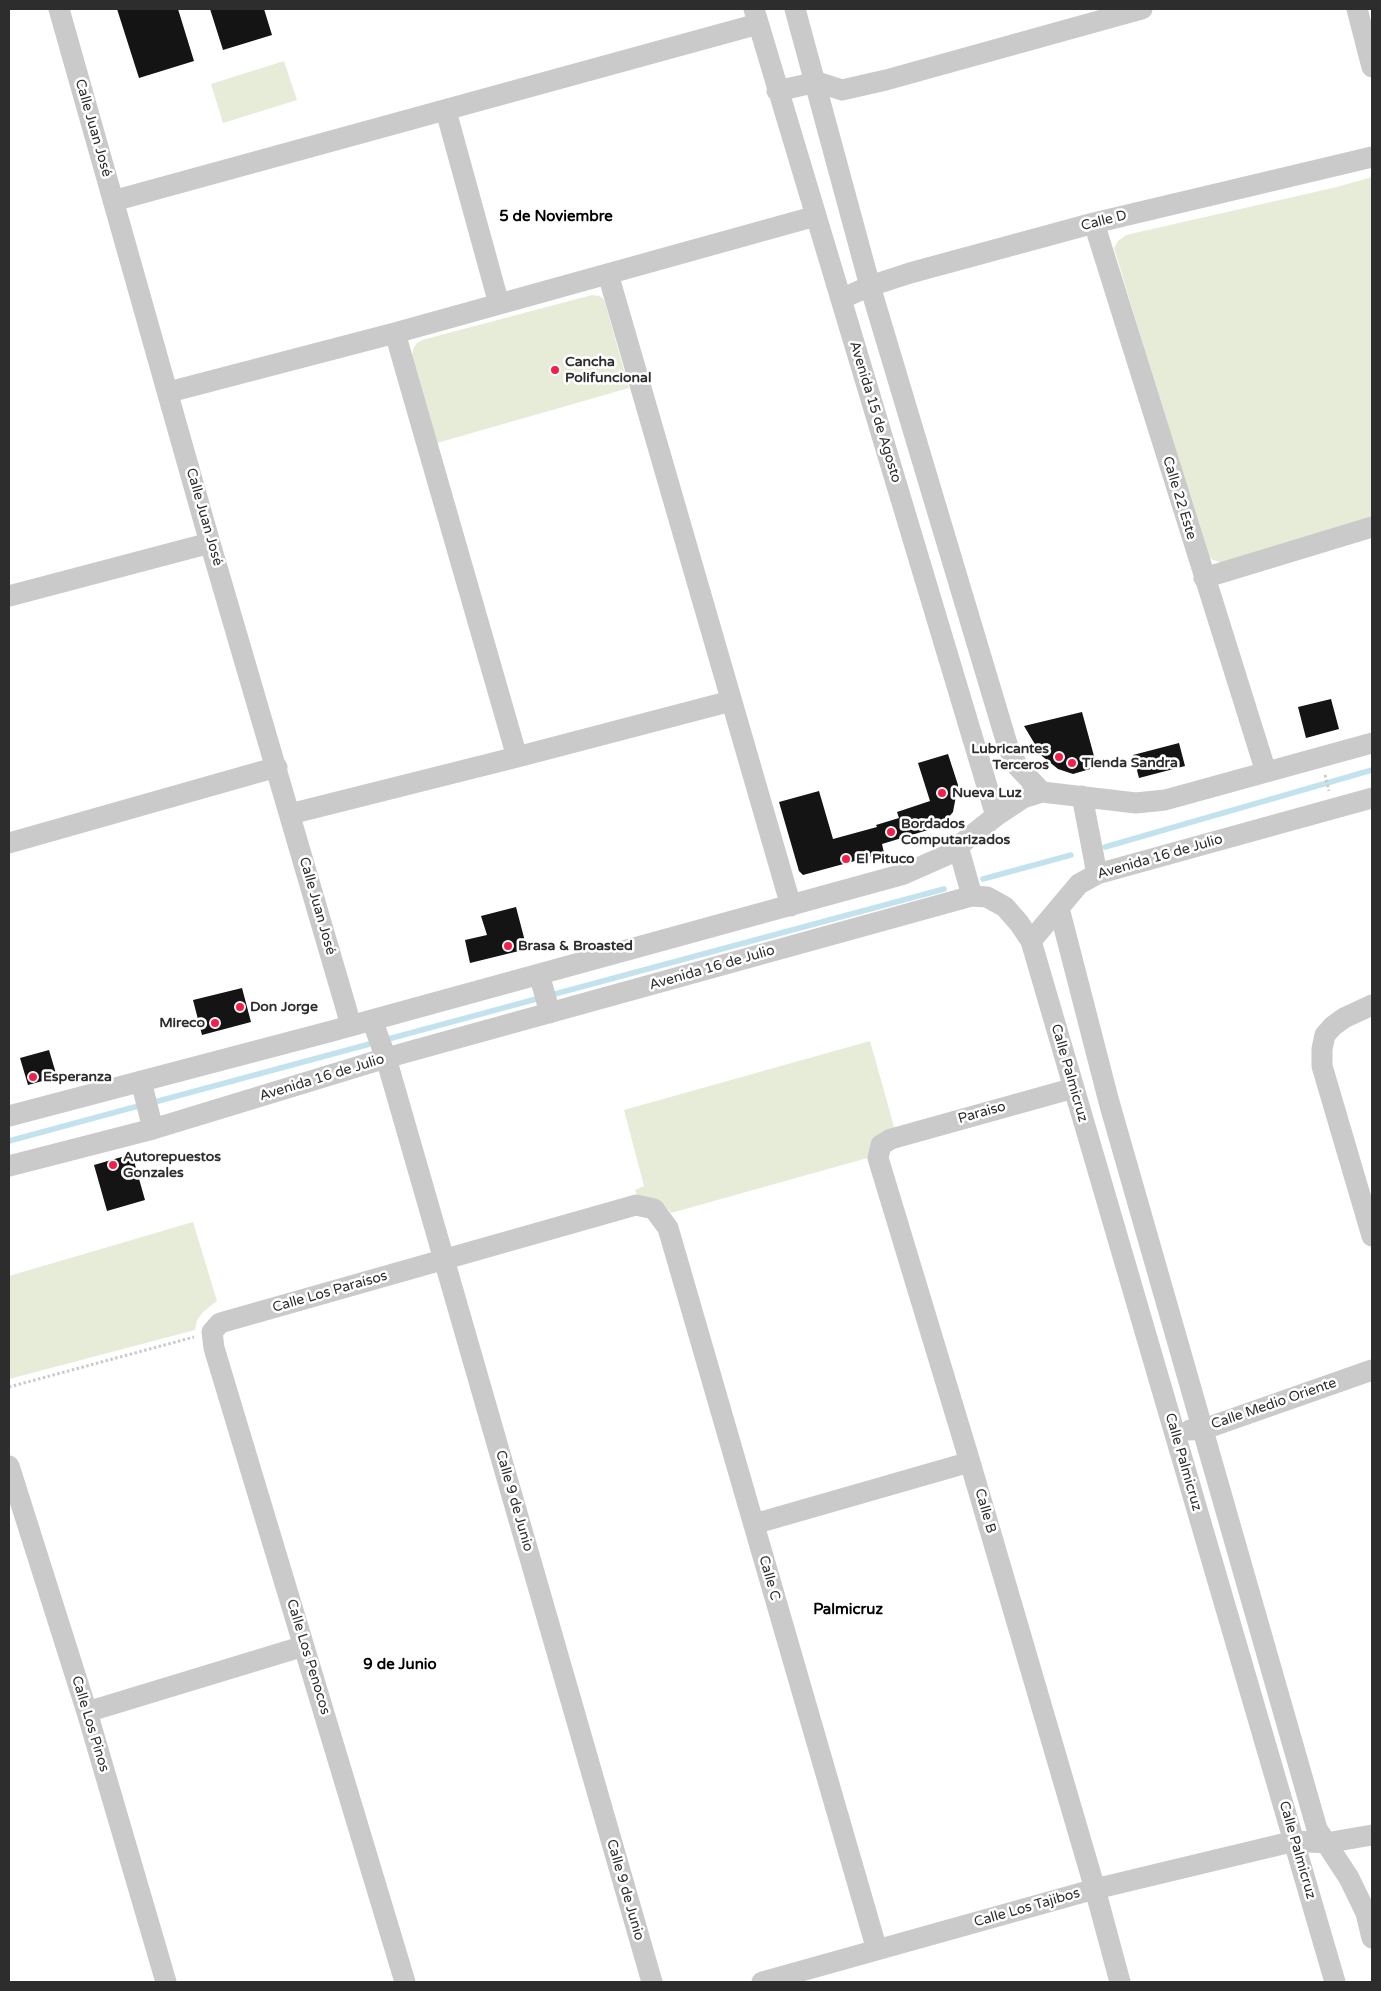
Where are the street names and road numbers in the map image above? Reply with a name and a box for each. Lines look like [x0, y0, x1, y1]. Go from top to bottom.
street label: Calle Juan José [71, 77, 115, 179]
street label: Calle D [1079, 207, 1129, 235]
street label: Avenida 15 de Agosto [845, 339, 905, 485]
street label: Calle 22 Este [1158, 454, 1200, 542]
street label: Calle Juan José [182, 466, 226, 568]
street label: Avenida 16 de Julio [1095, 831, 1225, 883]
street label: Calle Juan José [295, 855, 339, 957]
street label: Avenida 16 de Julio [647, 942, 777, 994]
street label: Calle Palmicruz [1047, 1022, 1091, 1124]
street label: Avenida 16 de Julio [258, 1051, 386, 1105]
street label: Paraiso [956, 1098, 1008, 1128]
street label: Calle Los Paraísos [271, 1268, 389, 1316]
street label: Calle Medio Oriente [1209, 1375, 1339, 1433]
street label: Calle Palmicruz [1161, 1411, 1205, 1513]
street label: Calle 9 de Junio [492, 1448, 536, 1554]
street label: Calle B [971, 1487, 999, 1535]
street label: Calle C [755, 1554, 783, 1602]
street label: Calle Los Penocos [282, 1597, 334, 1717]
street label: Calle Los Pinos [67, 1674, 113, 1774]
street label: Calle Palmicruz [1275, 1799, 1319, 1901]
street label: Calle 9 de Junio [603, 1837, 647, 1943]
street label: Calle Los Tajibos [972, 1885, 1082, 1931]

